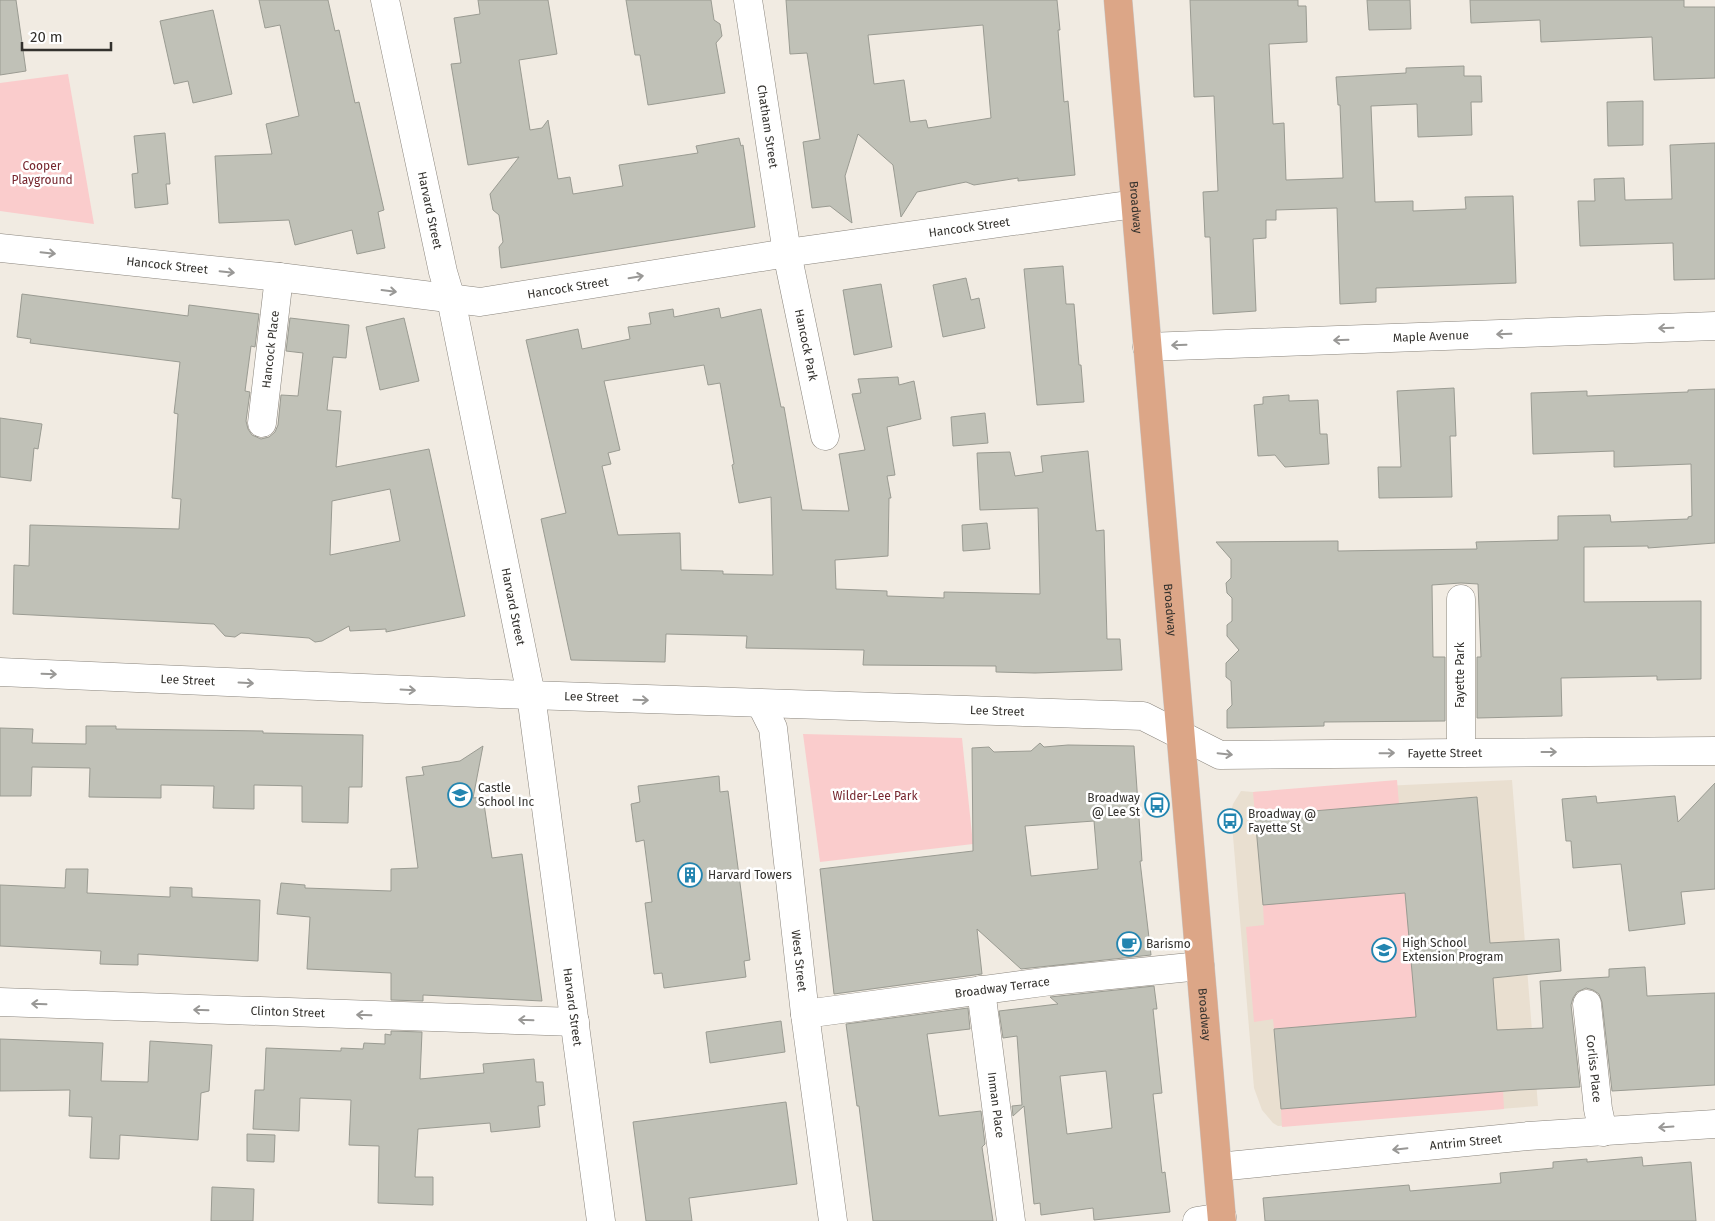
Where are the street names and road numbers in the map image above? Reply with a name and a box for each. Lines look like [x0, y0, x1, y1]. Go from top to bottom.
street label: Chatham Street [754, 84, 781, 170]
street label: Harvard Street [415, 170, 445, 251]
street label: Broadway [1126, 180, 1145, 234]
street label: Hancock Street [928, 215, 1011, 240]
street label: Hancock Street [126, 254, 209, 277]
street label: Hancock Street [526, 275, 610, 301]
street label: Hancock Park [792, 308, 821, 383]
street label: Hancock Place [259, 310, 282, 389]
street label: Maple Avenue [1393, 328, 1469, 345]
street label: Harvard Street [498, 566, 528, 647]
street label: Broadway [1161, 583, 1179, 637]
street label: Fayette Park [1453, 641, 1467, 708]
street label: Lee Street [160, 672, 216, 688]
street label: Lee Street [564, 689, 620, 705]
street label: Lee Street [970, 703, 1025, 719]
street label: Fayette Street [1407, 746, 1483, 760]
street label: West Street [789, 929, 810, 993]
street label: Harvard Street [560, 967, 585, 1048]
street label: Broadway Terrace [954, 974, 1051, 1001]
street label: Broadway [1195, 987, 1214, 1041]
street label: Clinton Street [250, 1004, 326, 1020]
street label: Corliss Place [1583, 1034, 1604, 1103]
street label: Inman Place [985, 1071, 1007, 1139]
street label: Antrim Street [1429, 1132, 1503, 1153]

